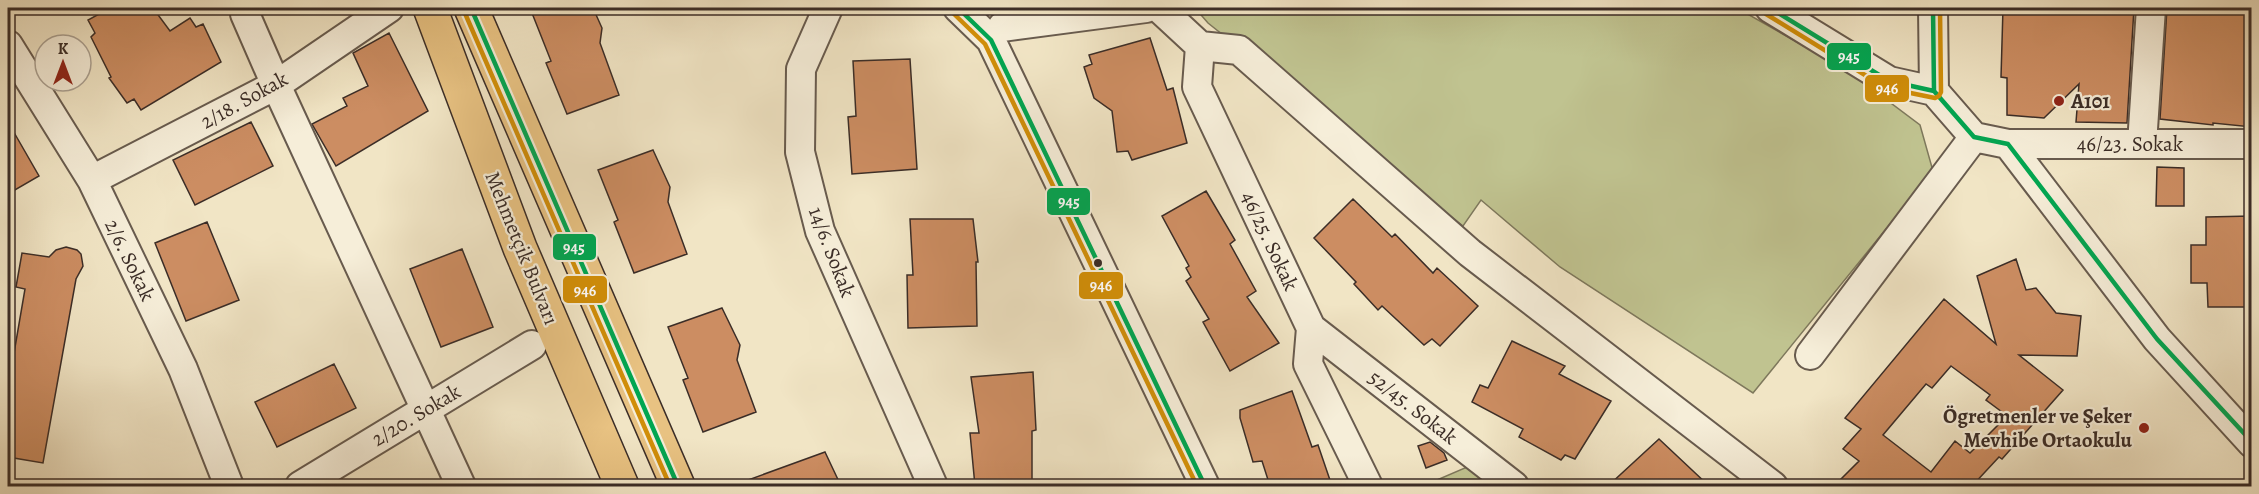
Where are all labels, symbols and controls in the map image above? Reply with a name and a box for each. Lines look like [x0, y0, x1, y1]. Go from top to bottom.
north arrow [33, 33, 93, 93]
text: K [58, 38, 69, 60]
line badge: 945 [1826, 42, 1872, 71]
text: 945 [1838, 46, 1860, 68]
street label: 2/18. Sokak [195, 64, 293, 135]
line badge: 946 [1864, 74, 1910, 103]
text: 946 [1876, 78, 1899, 100]
place label: A101 [2070, 87, 2110, 115]
marker: A101 [2052, 94, 2066, 108]
street label: 46/23. Sokak [2077, 130, 2184, 158]
street label: Mehmetçik Bulvarı [478, 167, 566, 329]
line badge: 945 [1046, 187, 1091, 216]
street label: 46/25. Sokak [1235, 187, 1305, 296]
text: 945 [1058, 191, 1080, 213]
street label: 14/6. Sokak [802, 203, 862, 302]
street label: 2/6. Sokak [98, 214, 162, 306]
line badge: 945 [552, 233, 597, 261]
text: 945 [563, 237, 585, 259]
unlabelled marker [1092, 257, 1104, 269]
line badge: 946 [1078, 271, 1124, 300]
line badge: 946 [562, 275, 608, 304]
text: 946 [1090, 275, 1113, 297]
text: 946 [574, 280, 597, 302]
street label: 52/45. Sokak [1363, 363, 1464, 451]
street label: 2/20. Sokak [366, 377, 466, 453]
place label: Ögretmenler ve Şeker Mevhibe Ortaokulu [1943, 402, 2133, 454]
marker: Ögretmenler ve Şeker Mevhibe Ortaokulu [2137, 421, 2151, 435]

